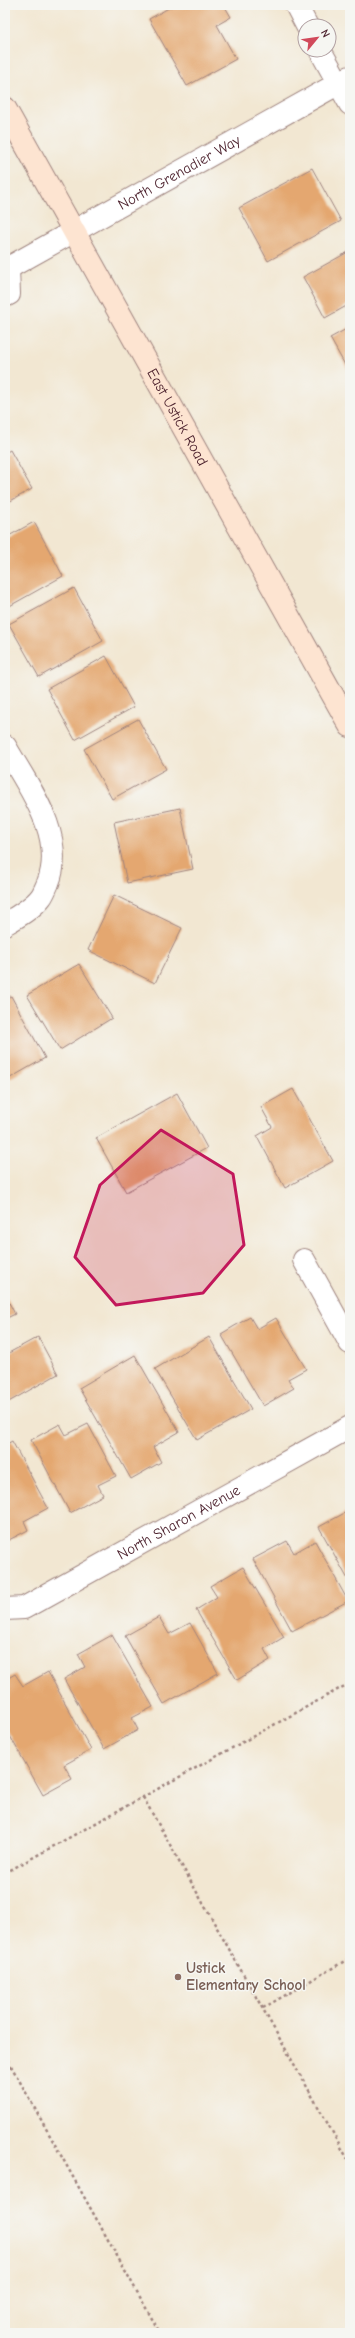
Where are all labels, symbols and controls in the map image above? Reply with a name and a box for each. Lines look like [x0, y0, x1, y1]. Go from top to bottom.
north arrow [297, 18, 337, 58]
text: N [318, 27, 333, 40]
street label: North Grenadier Way [115, 131, 244, 214]
street label: East Ustick Road [143, 365, 212, 469]
street label: North Sharon Avenue [114, 1481, 244, 1563]
place label: Ustick Elementary School [186, 1959, 306, 1994]
marker: Ustick Elementary School [173, 1972, 183, 1982]

